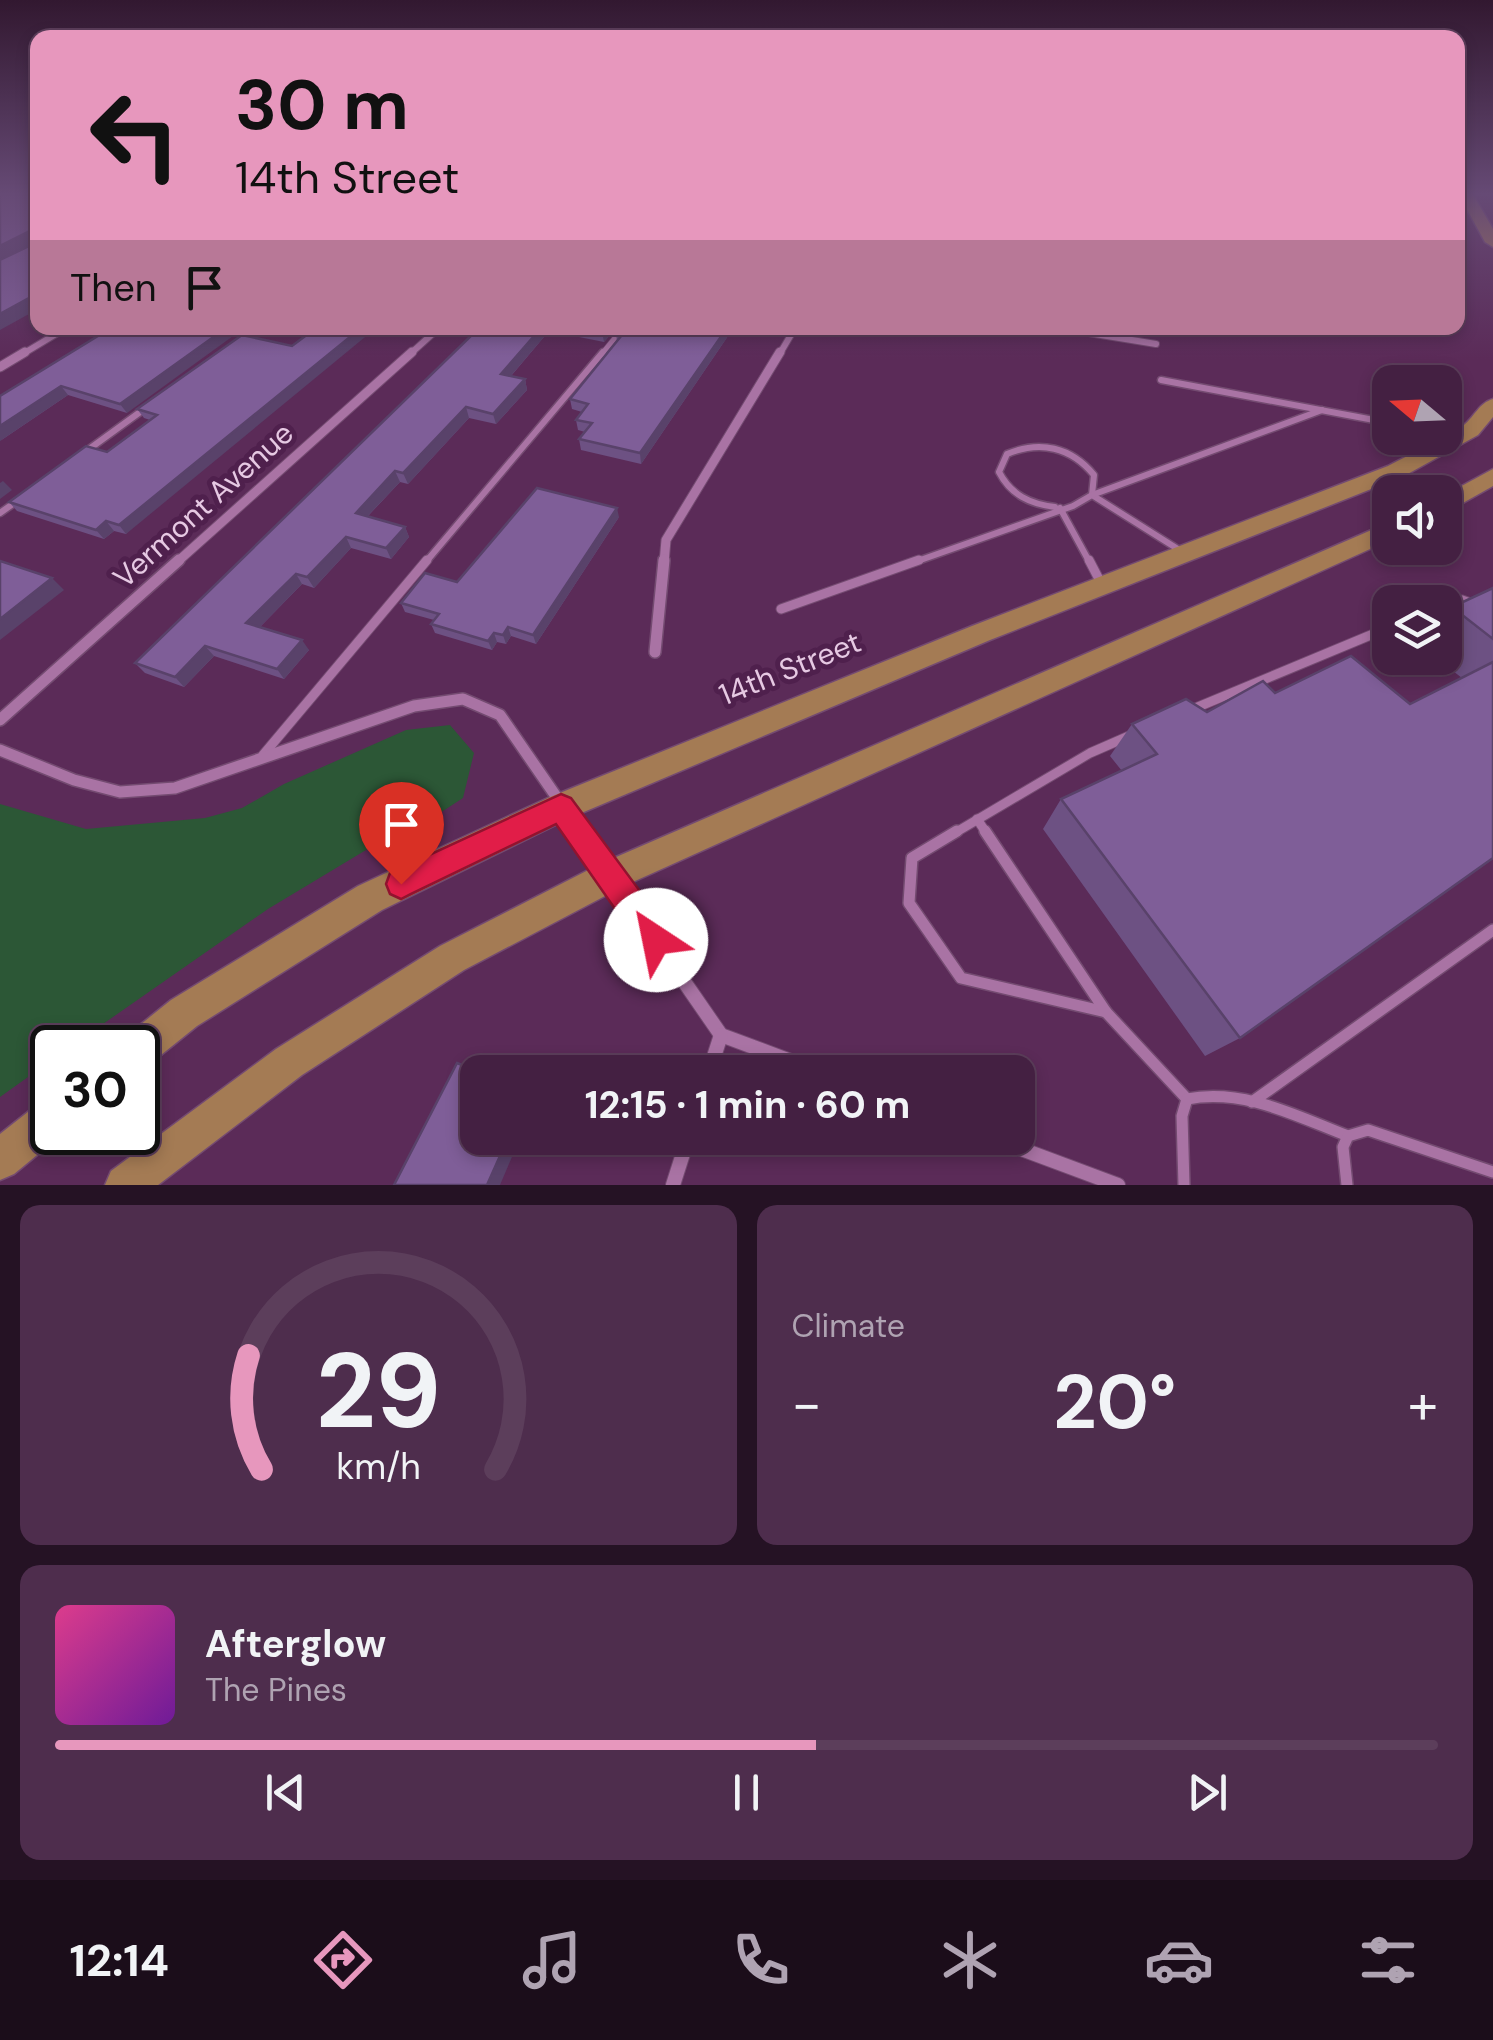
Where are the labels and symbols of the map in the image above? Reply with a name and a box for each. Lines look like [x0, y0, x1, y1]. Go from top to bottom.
north arrow [1372, 365, 1462, 455]
street label: Vermont Avenue [105, 414, 301, 596]
street label: 14th Street [713, 622, 867, 714]
pin [359, 782, 444, 885]
position arrow [604, 888, 708, 992]
speed limit sign: 30 [30, 1025, 160, 1155]

